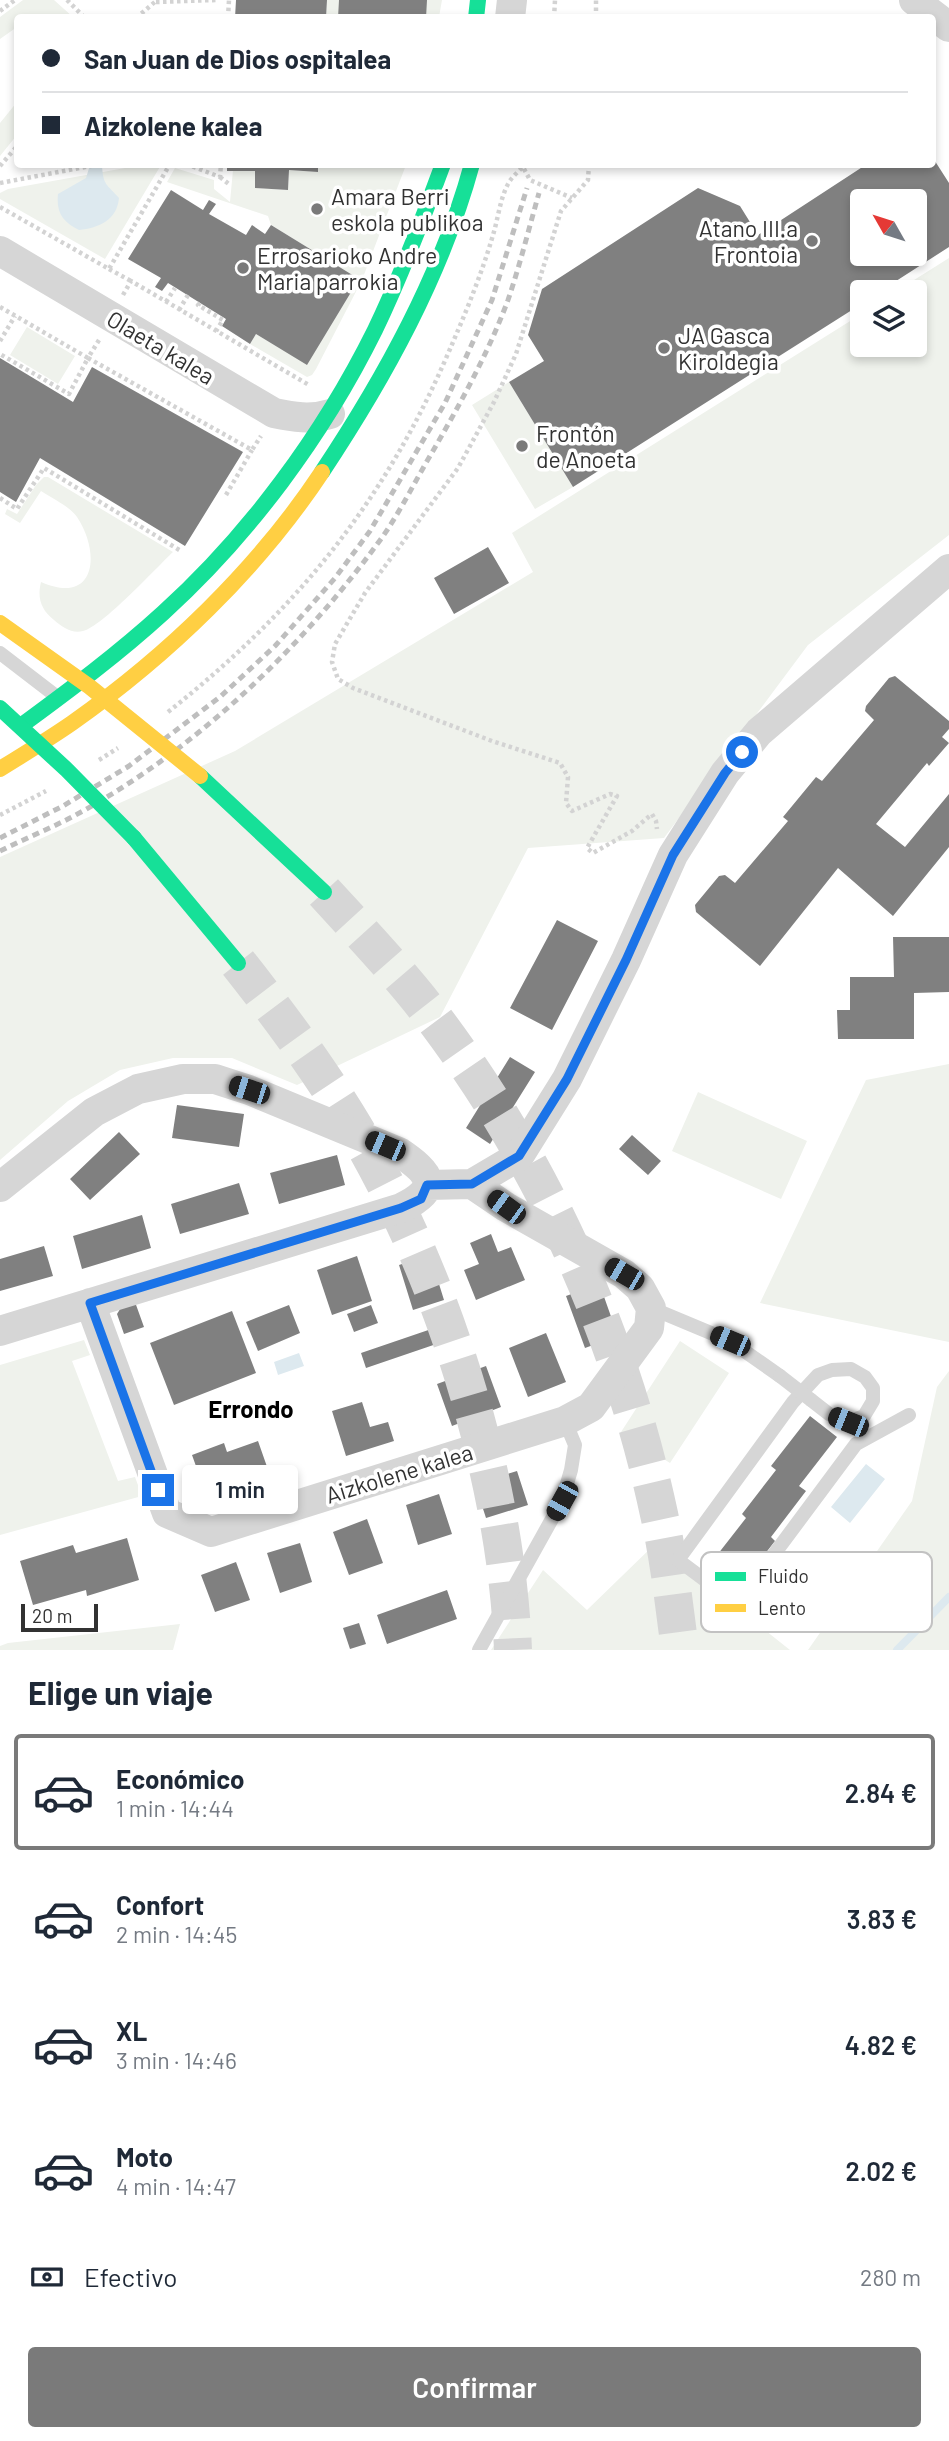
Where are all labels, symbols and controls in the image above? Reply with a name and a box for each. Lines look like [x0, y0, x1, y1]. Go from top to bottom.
text: San Juan de Dios ospitalea [84, 43, 391, 74]
text: Aizkolene kalea [84, 110, 262, 141]
place label: Amara Berri eskola publikoa [331, 182, 484, 236]
north arrow [850, 189, 928, 266]
map controls [850, 189, 927, 357]
marker: Amara Berri eskola publikoa [309, 201, 325, 217]
place label: Atano III.a Frontoia [699, 214, 798, 268]
marker: Atano III.a Frontoia [804, 233, 820, 249]
place label: Errosarioko Andre Maria parrokia [257, 241, 437, 295]
marker: Errosarioko Andre Maria parrokia [235, 260, 251, 276]
button: layers [850, 280, 927, 357]
street label: Olaeta kalea [102, 304, 220, 390]
place label: JA Gasca Kiroldegia [678, 321, 779, 375]
marker: JA Gasca Kiroldegia [656, 340, 672, 356]
place label: Frontón de Anoeta [536, 419, 636, 473]
marker: Frontón de Anoeta [514, 438, 530, 454]
route start [726, 736, 758, 768]
car [226, 1074, 273, 1106]
car [362, 1128, 409, 1164]
car [483, 1186, 530, 1228]
car [601, 1254, 648, 1294]
car [707, 1323, 754, 1359]
district label: Errondo [208, 1394, 294, 1423]
car [825, 1404, 872, 1440]
street label: Aizkolene kalea [322, 1437, 476, 1509]
callout: 1 min [182, 1466, 298, 1514]
route end [142, 1474, 174, 1506]
text: 1 min [215, 1475, 265, 1503]
car [543, 1478, 582, 1524]
legend [701, 1552, 932, 1632]
text: Fluido [758, 1564, 809, 1587]
text: Lento [758, 1596, 806, 1619]
scale bar [21, 1601, 98, 1633]
text: 20 m [32, 1604, 72, 1627]
text: Elige un viaje [28, 1673, 213, 1711]
icon: car [32, 1761, 95, 1824]
text: Económico [116, 1763, 245, 1794]
text: 2.84 € [845, 1777, 917, 1808]
text: 1 min · 14:44 [116, 1794, 234, 1822]
icon: car [32, 1887, 95, 1950]
text: Confort [116, 1889, 204, 1920]
text: 3.83 € [847, 1903, 917, 1934]
text: 2 min · 14:45 [116, 1920, 237, 1948]
icon: car [32, 2013, 95, 2076]
text: XL [116, 2015, 147, 2046]
text: 4.82 € [845, 2029, 917, 2060]
text: 3 min · 14:46 [116, 2046, 237, 2074]
icon: car [32, 2139, 95, 2202]
text: Moto [116, 2141, 173, 2172]
text: 2.02 € [846, 2155, 917, 2186]
text: 4 min · 14:47 [116, 2172, 236, 2200]
icon: cash [28, 2258, 66, 2296]
text: Efectivo [84, 2261, 177, 2292]
text: 280 m [860, 2263, 921, 2291]
button: Confirmar [28, 2347, 921, 2427]

